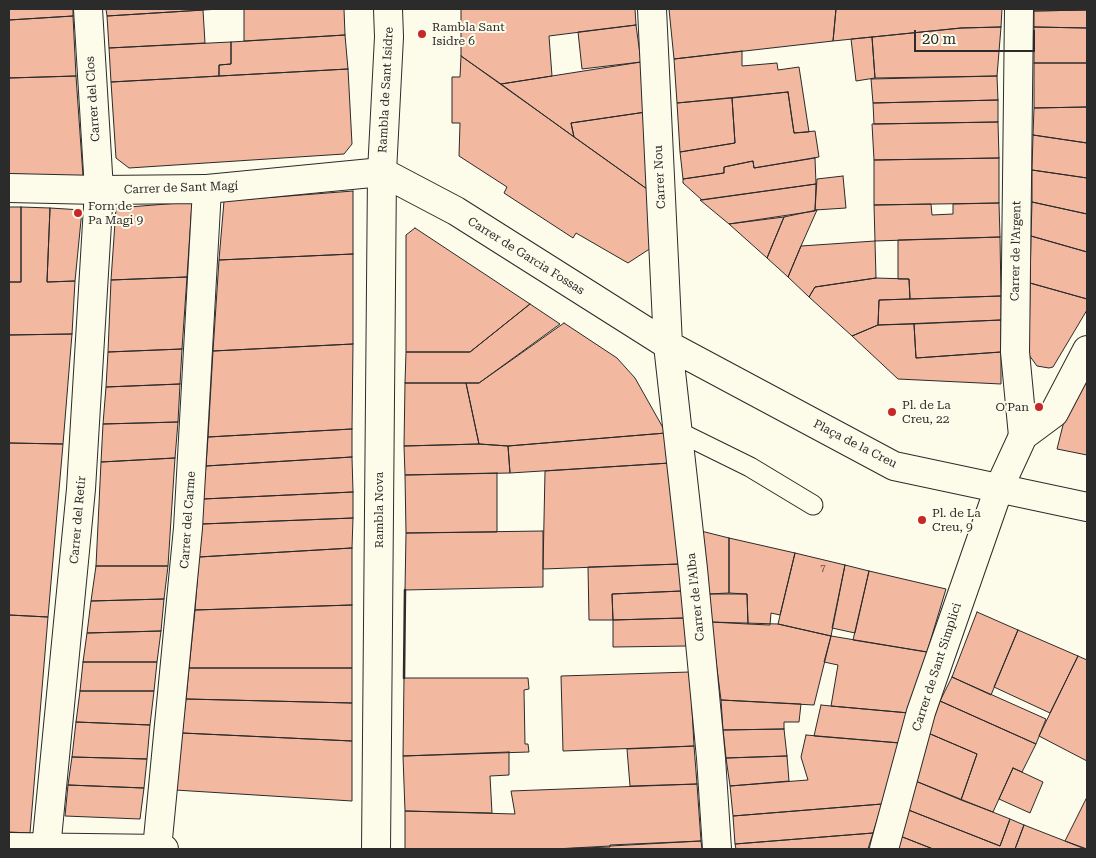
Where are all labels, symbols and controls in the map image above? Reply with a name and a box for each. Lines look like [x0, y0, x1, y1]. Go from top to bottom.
place label: Rambla Sant Isidre 6 [432, 20, 505, 48]
scale bar [916, 20, 1037, 52]
street label: Rambla de Sant Isidre [376, 27, 396, 153]
marker: Rambla Sant Isidre 6 [416, 28, 428, 40]
text: 20 m [922, 30, 956, 48]
street label: Carrer del Clos [83, 56, 103, 142]
street label: Carrer Nou [651, 145, 669, 209]
street label: Carrer de Sant Magí [124, 179, 238, 197]
place label: Forn de Pa Magi 9 [88, 199, 143, 227]
street label: Carrer de l'Argent [1008, 201, 1024, 301]
marker: Forn de Pa Magi 9 [72, 207, 84, 219]
street label: Carrer de Garcia Fossas [465, 214, 587, 298]
place label: Pl. de La Creu, 22 [902, 398, 951, 426]
place label: O'Pan [995, 400, 1029, 414]
marker: O'Pan [1033, 401, 1045, 413]
marker: Pl. de La Creu, 22 [886, 406, 898, 418]
street label: Plaça de la Creu [811, 417, 899, 471]
street label: Carrer del Carme [177, 471, 199, 569]
street label: Rambla Nova [372, 472, 386, 548]
street label: Carrer del Retir [67, 475, 89, 565]
place label: Pl. de La Creu, 9 [932, 506, 981, 534]
marker: Pl. de La Creu, 9 [916, 514, 928, 526]
street label: Carrer de l'Alba [684, 552, 708, 642]
house number: 7 [820, 562, 826, 574]
street label: Carrer de Sant Simplici [909, 601, 965, 733]

